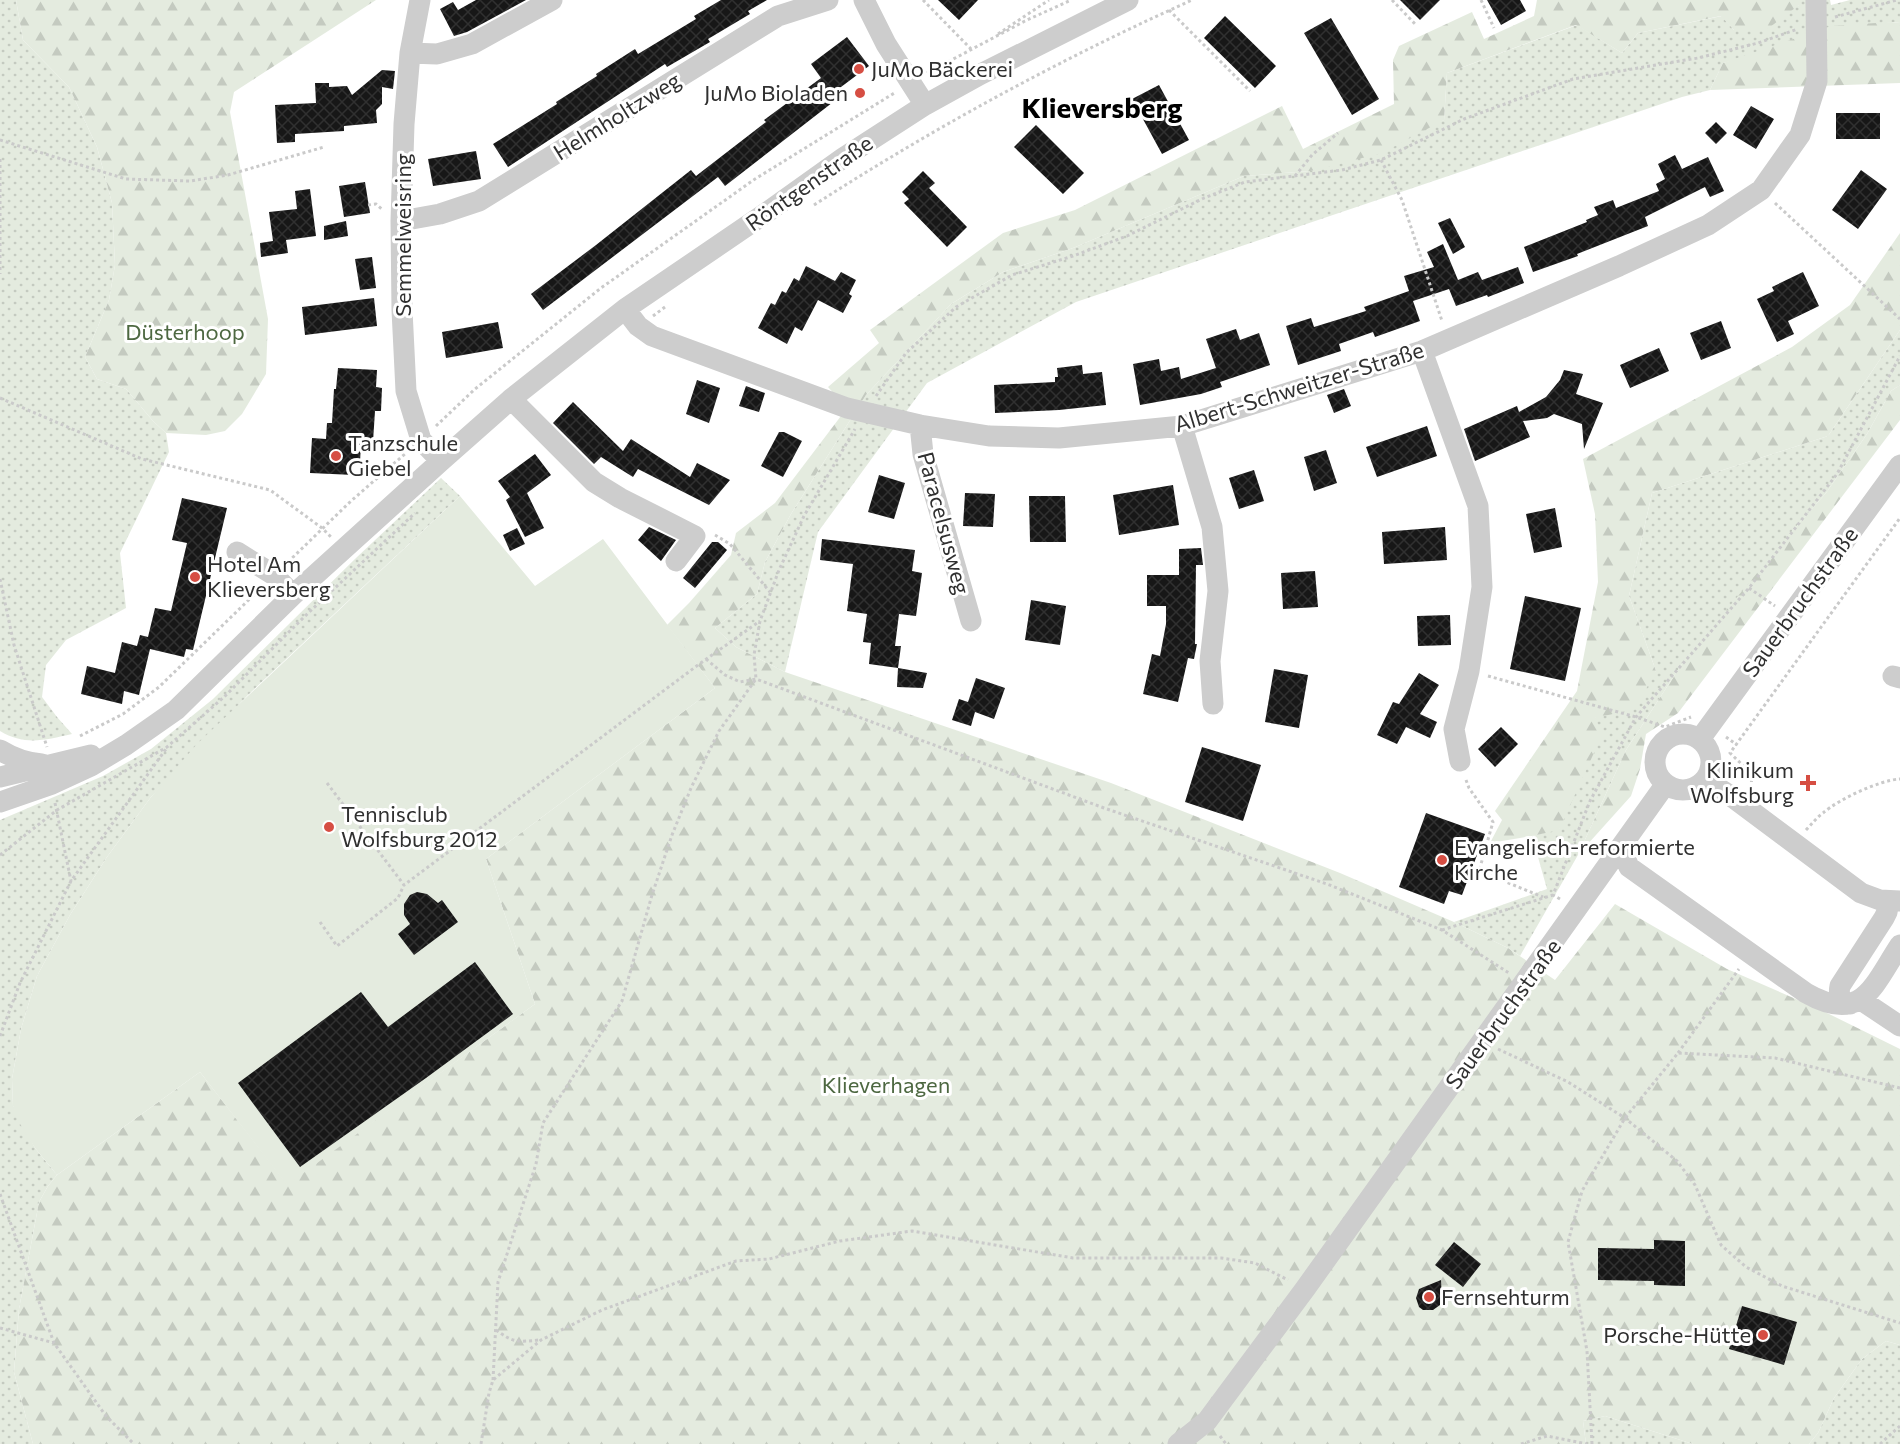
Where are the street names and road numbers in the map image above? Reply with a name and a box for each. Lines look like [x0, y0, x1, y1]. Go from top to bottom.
street label: Helmholtzweg [548, 66, 685, 165]
street label: Röntgenstraße [740, 129, 877, 236]
street label: Semmelweisring [389, 153, 416, 317]
street label: Albert-Schweitzer-Straße [1171, 336, 1427, 437]
street label: Paracelsusweg [913, 449, 976, 597]
street label: Sauerbruchstraße [1736, 522, 1863, 682]
street label: Sauerbruchstraße [1439, 934, 1566, 1094]

